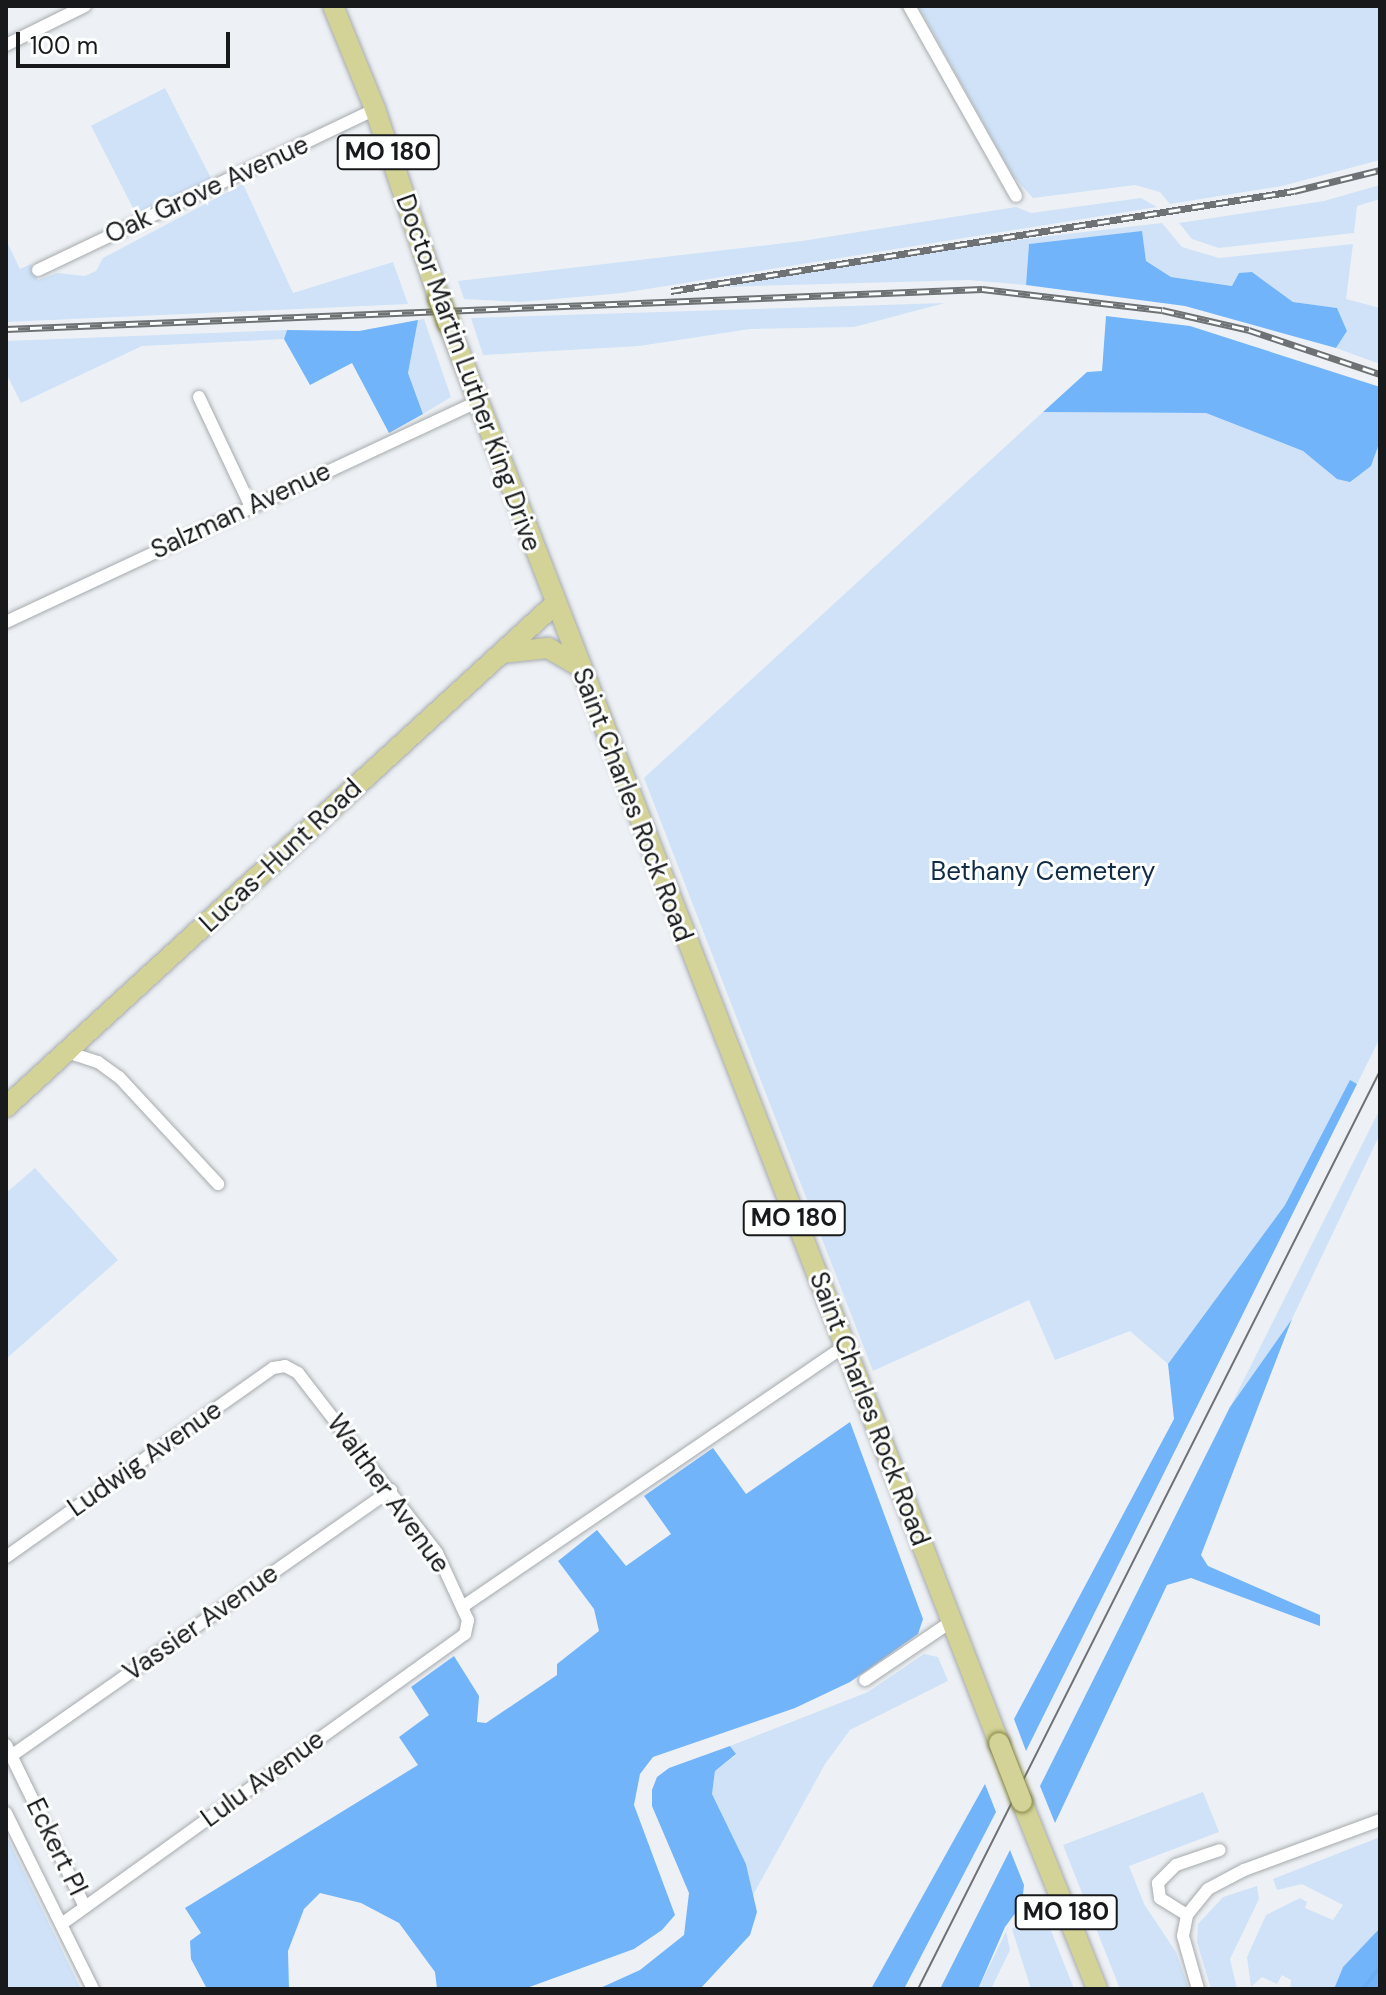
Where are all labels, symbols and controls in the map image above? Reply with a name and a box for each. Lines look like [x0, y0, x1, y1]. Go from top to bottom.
scale bar [20, 16, 234, 66]
text: 100 m [30, 30, 98, 61]
street label: Oak Grove Avenue [100, 129, 314, 251]
road number: MO 180 [336, 132, 440, 172]
street label: Doctor Martin Luther King Drive [389, 190, 547, 556]
street label: Salzman Avenue [146, 456, 336, 566]
street label: Saint Charles Rock Road [565, 664, 699, 946]
street label: Lucas-Hunt Road [194, 773, 368, 939]
park label: Bethany Cemetery [931, 856, 1155, 888]
road number: MO 180 [742, 1198, 846, 1238]
street label: Saint Charles Rock Road [802, 1268, 936, 1550]
street label: Ludwig Avenue [62, 1394, 228, 1524]
street label: Walther Avenue [320, 1409, 456, 1579]
street label: Vassier Avenue [117, 1558, 285, 1688]
street label: Lulu Avenue [195, 1724, 331, 1834]
street label: Eckert Pl [19, 1793, 93, 1901]
road number: MO 180 [1014, 1892, 1118, 1932]

